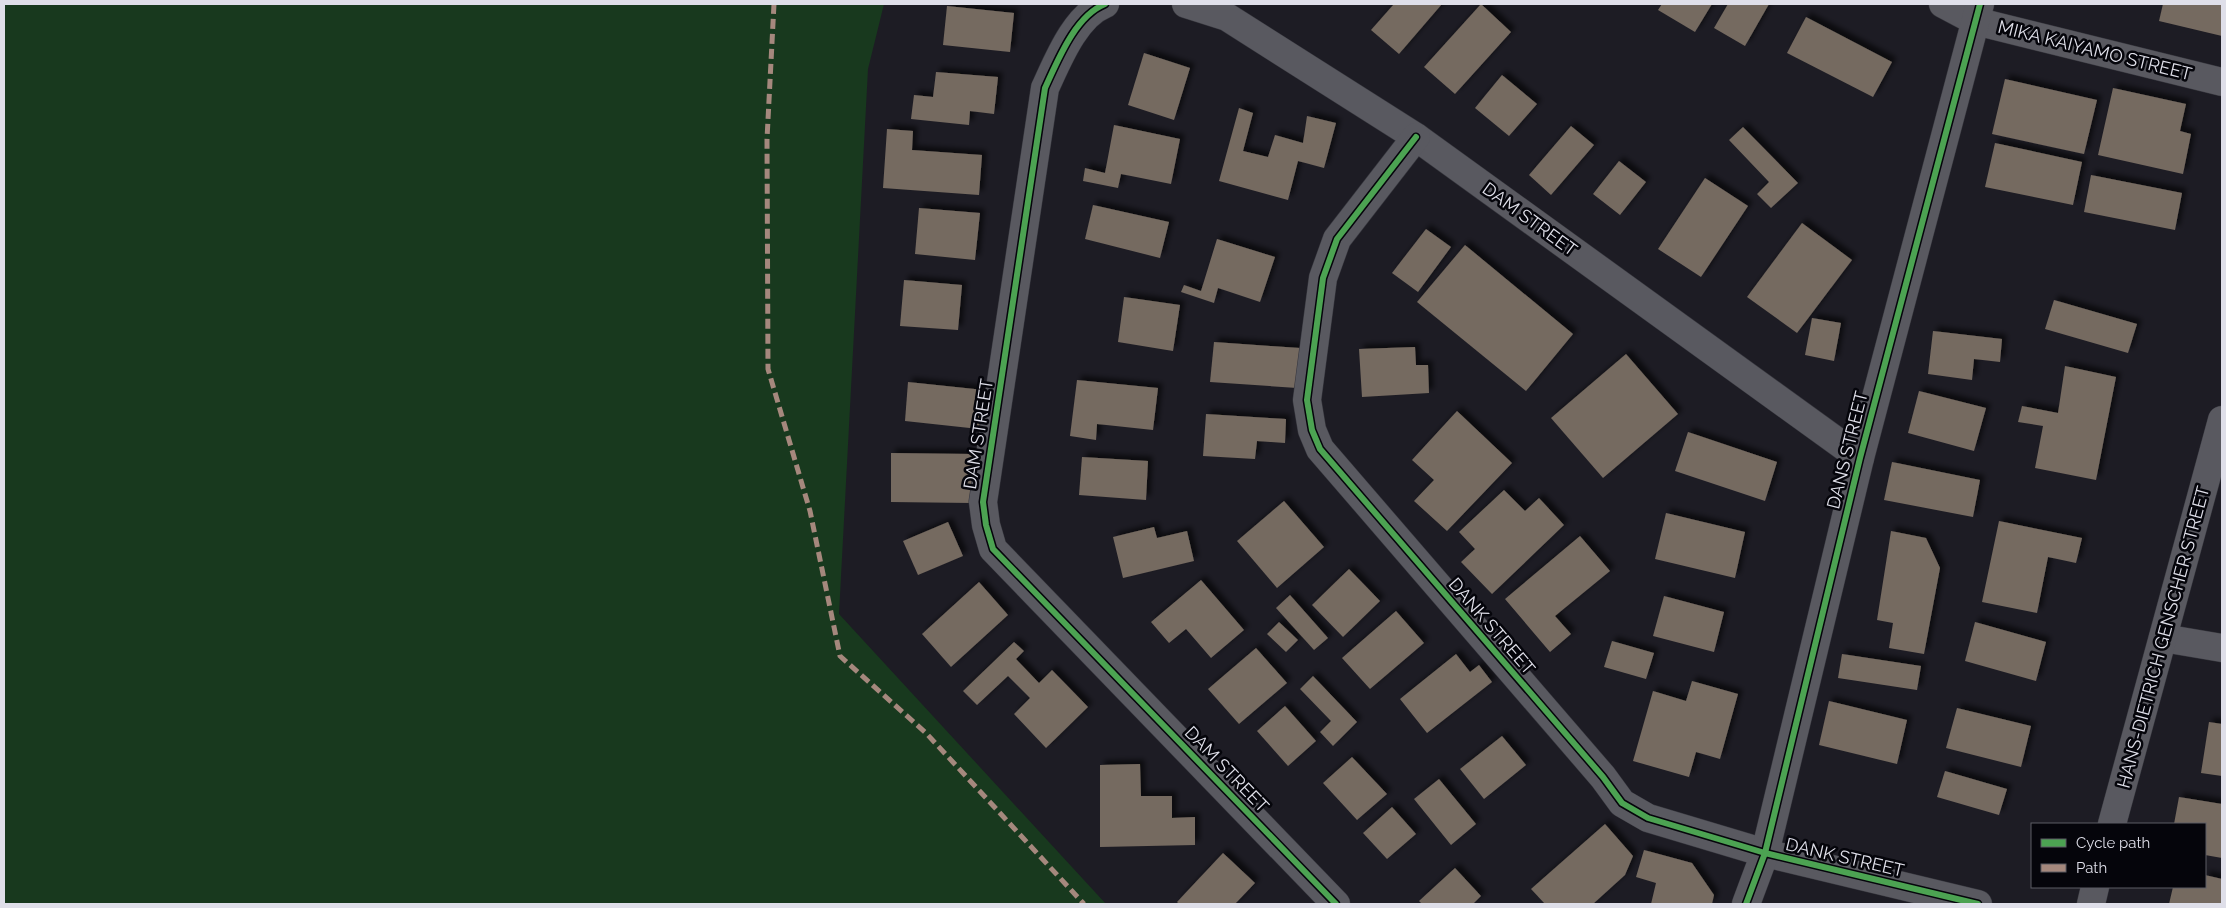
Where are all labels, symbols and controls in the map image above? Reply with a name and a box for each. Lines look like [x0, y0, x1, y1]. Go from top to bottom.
street label: MIKA KAIYAMO STREET [1996, 16, 2194, 84]
street label: DAM STREET [1479, 178, 1581, 260]
street label: DAM STREET [959, 377, 997, 491]
street label: DANS STREET [1822, 389, 1872, 511]
street label: HANS-DIETRICH GENSCHER STREET [2113, 484, 2213, 790]
street label: DANK STREET [1444, 573, 1540, 679]
street label: DAM STREET [1181, 722, 1273, 816]
legend [2031, 823, 2206, 888]
street label: DANK STREET [1784, 833, 1906, 881]
text: Cycle path [2076, 834, 2150, 852]
text: Path [2076, 859, 2107, 877]

